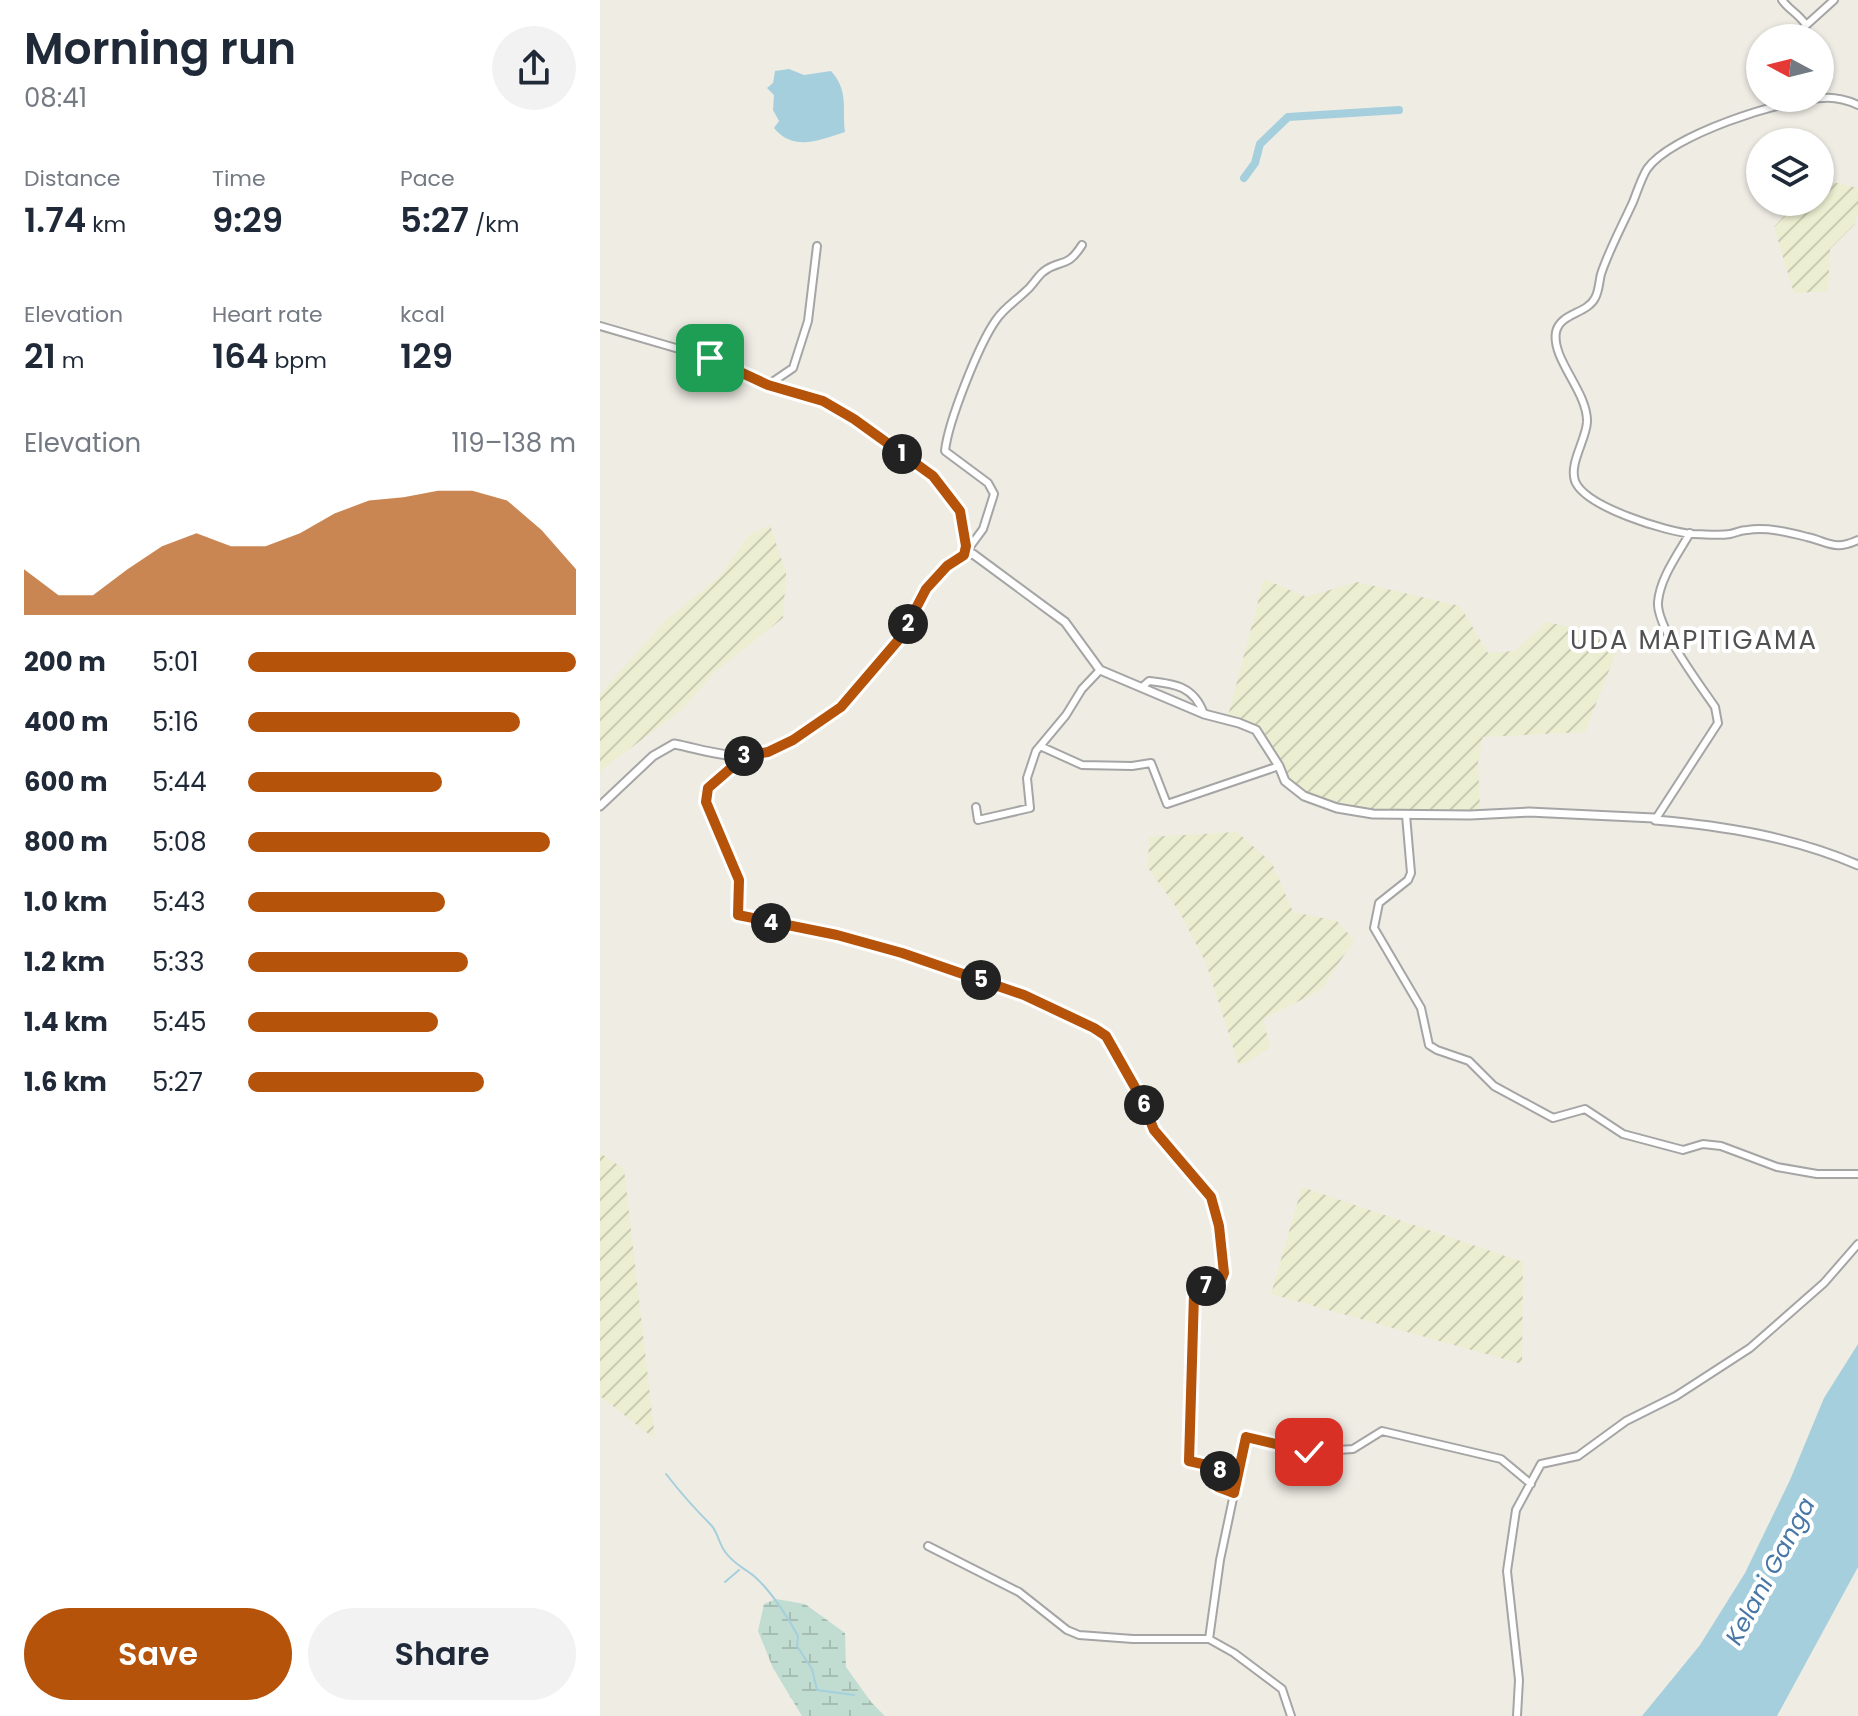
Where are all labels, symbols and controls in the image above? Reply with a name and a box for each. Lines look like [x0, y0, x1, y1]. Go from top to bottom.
text: Morning run [24, 18, 296, 79]
north arrow [1746, 24, 1834, 112]
map controls [1746, 24, 1834, 216]
button: share [492, 26, 576, 110]
text: 08:41 [24, 80, 87, 116]
button: layers [1746, 128, 1834, 216]
text: Distance [24, 163, 120, 194]
text: Time [212, 163, 266, 194]
text: Pace [400, 163, 455, 194]
text: 1.74 [24, 196, 86, 244]
text: 9:29 [212, 196, 283, 244]
text: 5:27 [400, 196, 469, 244]
text: km [86, 209, 126, 240]
text: /km [469, 209, 519, 240]
text: Elevation [24, 299, 123, 330]
text: Heart rate [212, 299, 323, 330]
text: kcal [400, 299, 445, 330]
pin [676, 324, 744, 392]
text: 21 [24, 332, 56, 380]
text: 164 [212, 332, 269, 380]
text: 129 [400, 332, 453, 380]
icon: arrive [688, 336, 732, 380]
text: m [56, 345, 84, 376]
text: bpm [269, 345, 327, 376]
text: Elevation [24, 425, 141, 461]
text: 119–138 m [452, 425, 576, 461]
pin: 1 [882, 434, 922, 474]
text: 1 [898, 438, 906, 469]
pin: 2 [888, 604, 928, 644]
text: 2 [902, 608, 914, 639]
district label: UDA MAPITIGAMA [1570, 622, 1818, 658]
text: 200 m [24, 644, 106, 680]
text: 5:01 [152, 644, 199, 680]
text: 400 m [24, 704, 109, 740]
text: 5:16 [152, 704, 199, 740]
pin: 3 [724, 736, 764, 776]
text: 3 [737, 740, 751, 771]
text: 600 m [24, 764, 108, 800]
text: 5:44 [152, 764, 207, 800]
text: 800 m [24, 824, 108, 860]
text: 5:08 [152, 824, 207, 860]
text: 1.0 km [24, 884, 107, 920]
text: 5:43 [152, 884, 206, 920]
pin: 4 [751, 903, 791, 943]
text: 4 [764, 907, 778, 938]
text: 1.2 km [24, 944, 105, 980]
text: 5:33 [152, 944, 205, 980]
pin: 5 [961, 960, 1001, 1000]
text: 5 [974, 964, 988, 995]
text: 1.4 km [24, 1004, 108, 1040]
text: 5:45 [152, 1004, 207, 1040]
text: 1.6 km [24, 1064, 107, 1100]
text: 5:27 [152, 1064, 203, 1100]
pin: 6 [1124, 1085, 1164, 1125]
text: 6 [1137, 1089, 1151, 1120]
pin: 7 [1186, 1266, 1226, 1306]
text: 7 [1200, 1270, 1212, 1301]
pin [1275, 1418, 1343, 1486]
icon: check [1287, 1430, 1331, 1474]
pin: 8 [1200, 1451, 1240, 1491]
text: 8 [1213, 1455, 1227, 1486]
water label: Kelani Ganga [1717, 1492, 1823, 1650]
button: Save [24, 1608, 292, 1700]
button: Share [308, 1608, 576, 1700]

